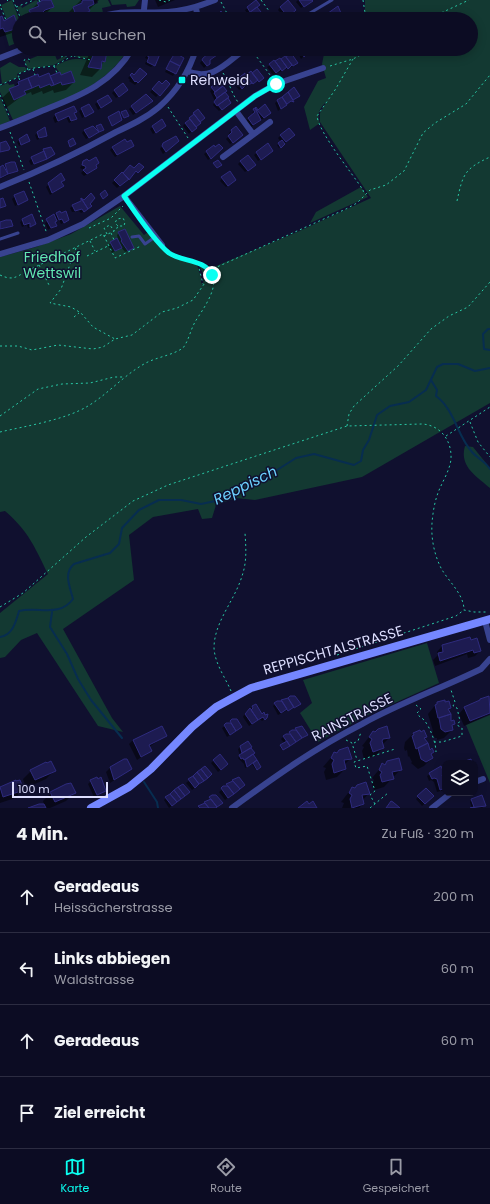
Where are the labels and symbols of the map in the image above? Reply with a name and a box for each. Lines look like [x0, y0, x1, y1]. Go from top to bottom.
place label: Rehweid [190, 70, 249, 90]
marker: Rehweid [177, 75, 187, 85]
route start [267, 75, 285, 93]
park label: Friedhof Wettswil [23, 247, 81, 283]
route end [203, 266, 221, 284]
water label: Reppisch [209, 460, 281, 510]
street label: REPPISCHTALSTRASSE [261, 620, 405, 680]
street label: RAINSTRASSE [308, 688, 396, 746]
scale bar [12, 780, 108, 799]

